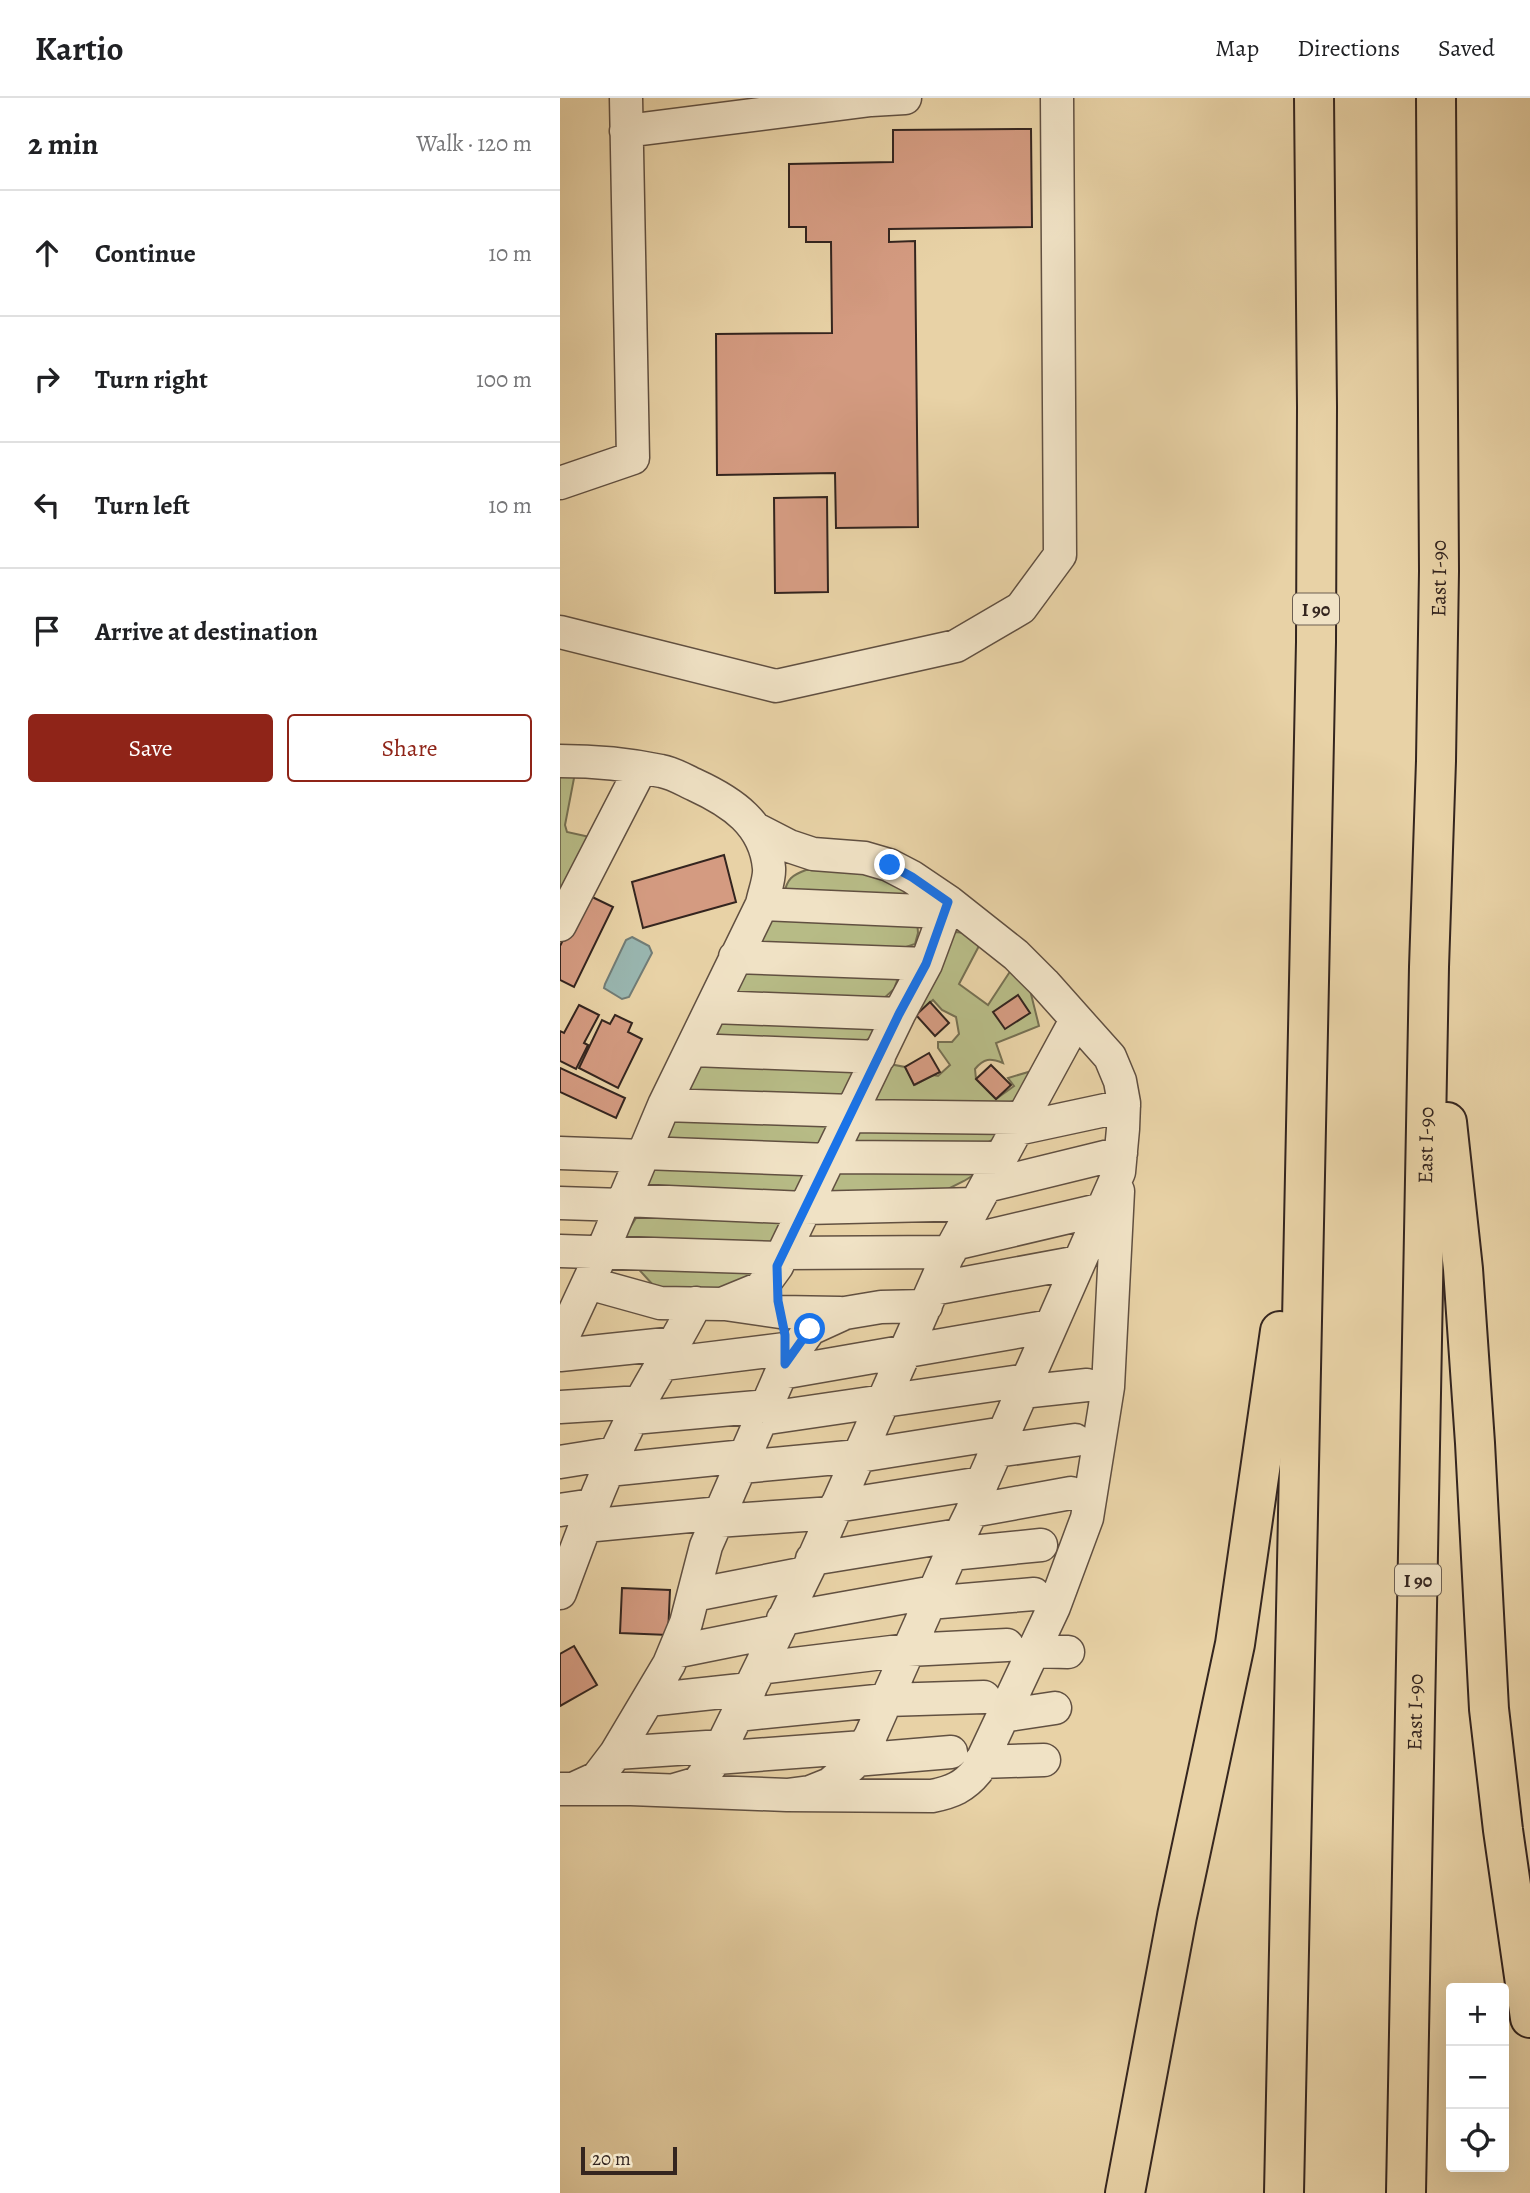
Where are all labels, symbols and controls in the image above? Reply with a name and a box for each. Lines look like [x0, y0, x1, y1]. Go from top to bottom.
text: Kartio [35, 26, 123, 71]
text: Map [1215, 32, 1259, 64]
text: Directions [1297, 32, 1400, 64]
text: Saved [1438, 32, 1495, 64]
text: 2 min [28, 124, 98, 164]
text: Walk · 120 m [416, 128, 532, 159]
icon: ahead [28, 234, 66, 272]
text: Continue [95, 236, 196, 271]
text: 10 m [488, 238, 532, 269]
icon: right [28, 360, 66, 398]
text: Turn right [95, 362, 208, 397]
text: 100 m [476, 364, 532, 395]
icon: left [28, 486, 66, 524]
text: Turn left [95, 488, 190, 523]
text: 10 m [488, 490, 532, 521]
street label: East I-90 [1424, 540, 1453, 617]
road number: I 90 [1293, 594, 1339, 624]
icon: arrive [28, 612, 66, 650]
text: Arrive at destination [95, 614, 318, 649]
button: Save [28, 714, 273, 782]
button: Share [287, 714, 532, 782]
route end [874, 849, 905, 880]
street label: East I-90 [1411, 1106, 1440, 1184]
route start [794, 1313, 825, 1344]
road number: I 90 [1395, 1564, 1441, 1596]
street label: East I-90 [1400, 1673, 1430, 1751]
map controls [1446, 1983, 1509, 2172]
button: + [1446, 1983, 1509, 2046]
button: − [1446, 2046, 1509, 2109]
button: locate [1446, 2109, 1509, 2172]
scale bar [581, 2144, 677, 2176]
text: 20 m [592, 2146, 631, 2172]

